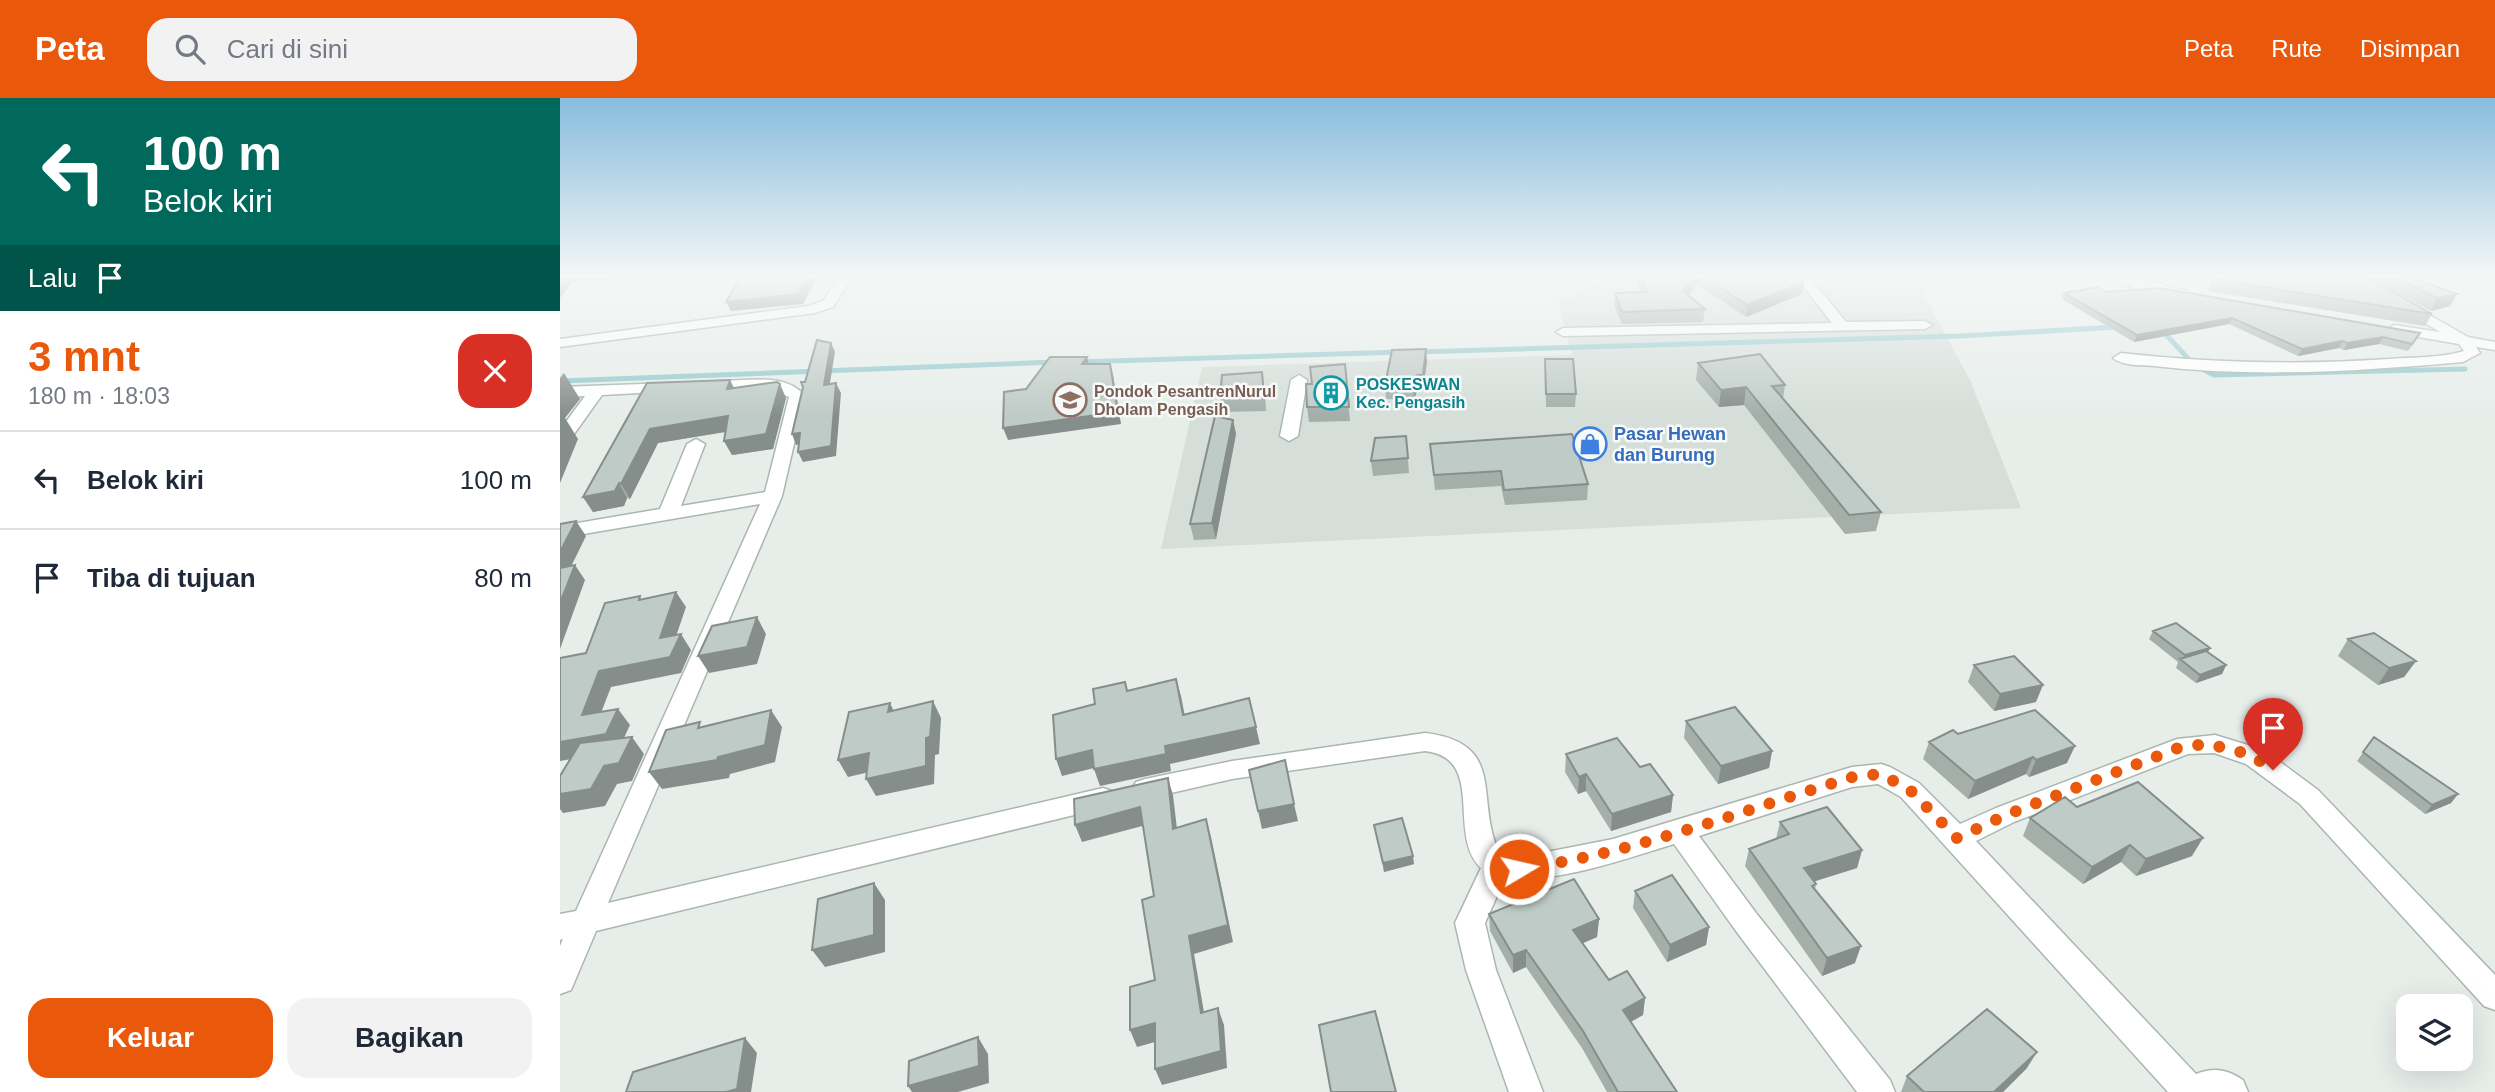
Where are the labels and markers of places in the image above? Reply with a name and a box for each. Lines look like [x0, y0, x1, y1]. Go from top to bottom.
building icon: POSKESWAN Kec. Pengasih [1312, 374, 1350, 412]
place label: POSKESWAN Kec. Pengasih [1356, 376, 1465, 411]
school or university icon: Pondok PesantrenNurul Dholam Pengasih [1051, 381, 1089, 419]
place label: Pondok PesantrenNurul Dholam Pengasih [1094, 383, 1276, 418]
place label: Pasar Hewan dan Burung [1614, 424, 1726, 465]
shop icon: Pasar Hewan dan Burung [1571, 425, 1609, 463]
pin [2243, 698, 2303, 770]

